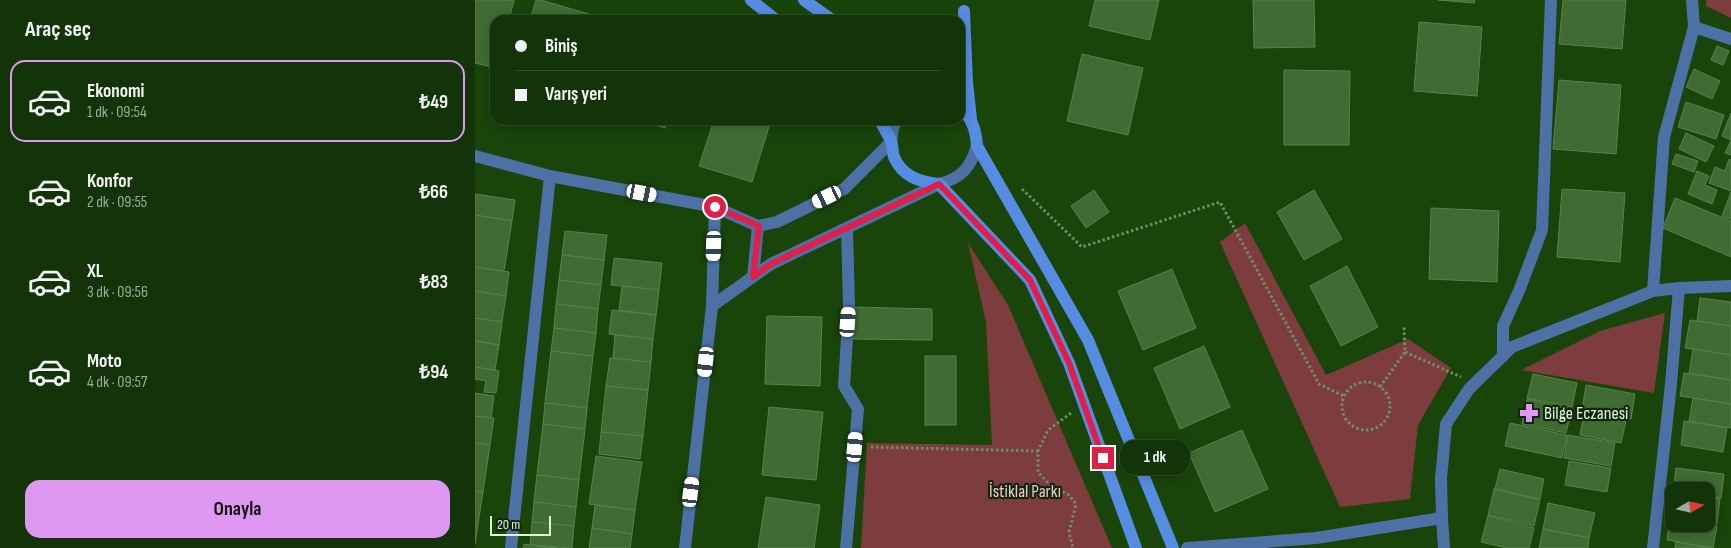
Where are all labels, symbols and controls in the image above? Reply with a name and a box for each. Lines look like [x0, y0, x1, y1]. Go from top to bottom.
text: Araç seç [25, 16, 91, 43]
text: Biniş [545, 35, 578, 58]
icon: car [27, 79, 72, 124]
text: Ekonomi [87, 80, 144, 103]
text: Varış yeri [545, 83, 607, 106]
text: ₺49 [419, 91, 448, 114]
text: 1 dk · 09:54 [87, 103, 147, 122]
icon: car [27, 169, 72, 214]
text: Konfor [87, 170, 133, 193]
text: ₺66 [419, 181, 448, 204]
car [625, 183, 658, 203]
car [810, 184, 843, 210]
text: 2 dk · 09:55 [87, 193, 147, 212]
route start [704, 196, 726, 218]
car [705, 231, 722, 261]
icon: car [27, 259, 72, 304]
text: XL [87, 260, 103, 283]
text: ₺83 [420, 271, 448, 294]
text: 3 dk · 09:56 [87, 283, 148, 302]
car [839, 307, 856, 337]
car [696, 346, 715, 378]
icon: car [27, 349, 72, 394]
text: Moto [87, 350, 122, 373]
text: ₺94 [419, 361, 448, 384]
text: 4 dk · 09:57 [87, 373, 147, 392]
pharmacy icon: Bilge Eczanesi [1518, 402, 1540, 424]
place label: Bilge Eczanesi [1544, 403, 1628, 424]
car [846, 431, 863, 463]
callout: 1 dk [1121, 440, 1191, 476]
route end [1092, 447, 1114, 469]
text: 1 dk [1144, 448, 1166, 467]
car [681, 476, 700, 508]
button: Onayla [25, 480, 450, 538]
park label: İstiklal Parkı [989, 481, 1061, 502]
north arrow [1665, 482, 1715, 532]
map controls [1665, 482, 1715, 532]
scale bar [490, 513, 551, 536]
text: 20 m [497, 516, 520, 533]

